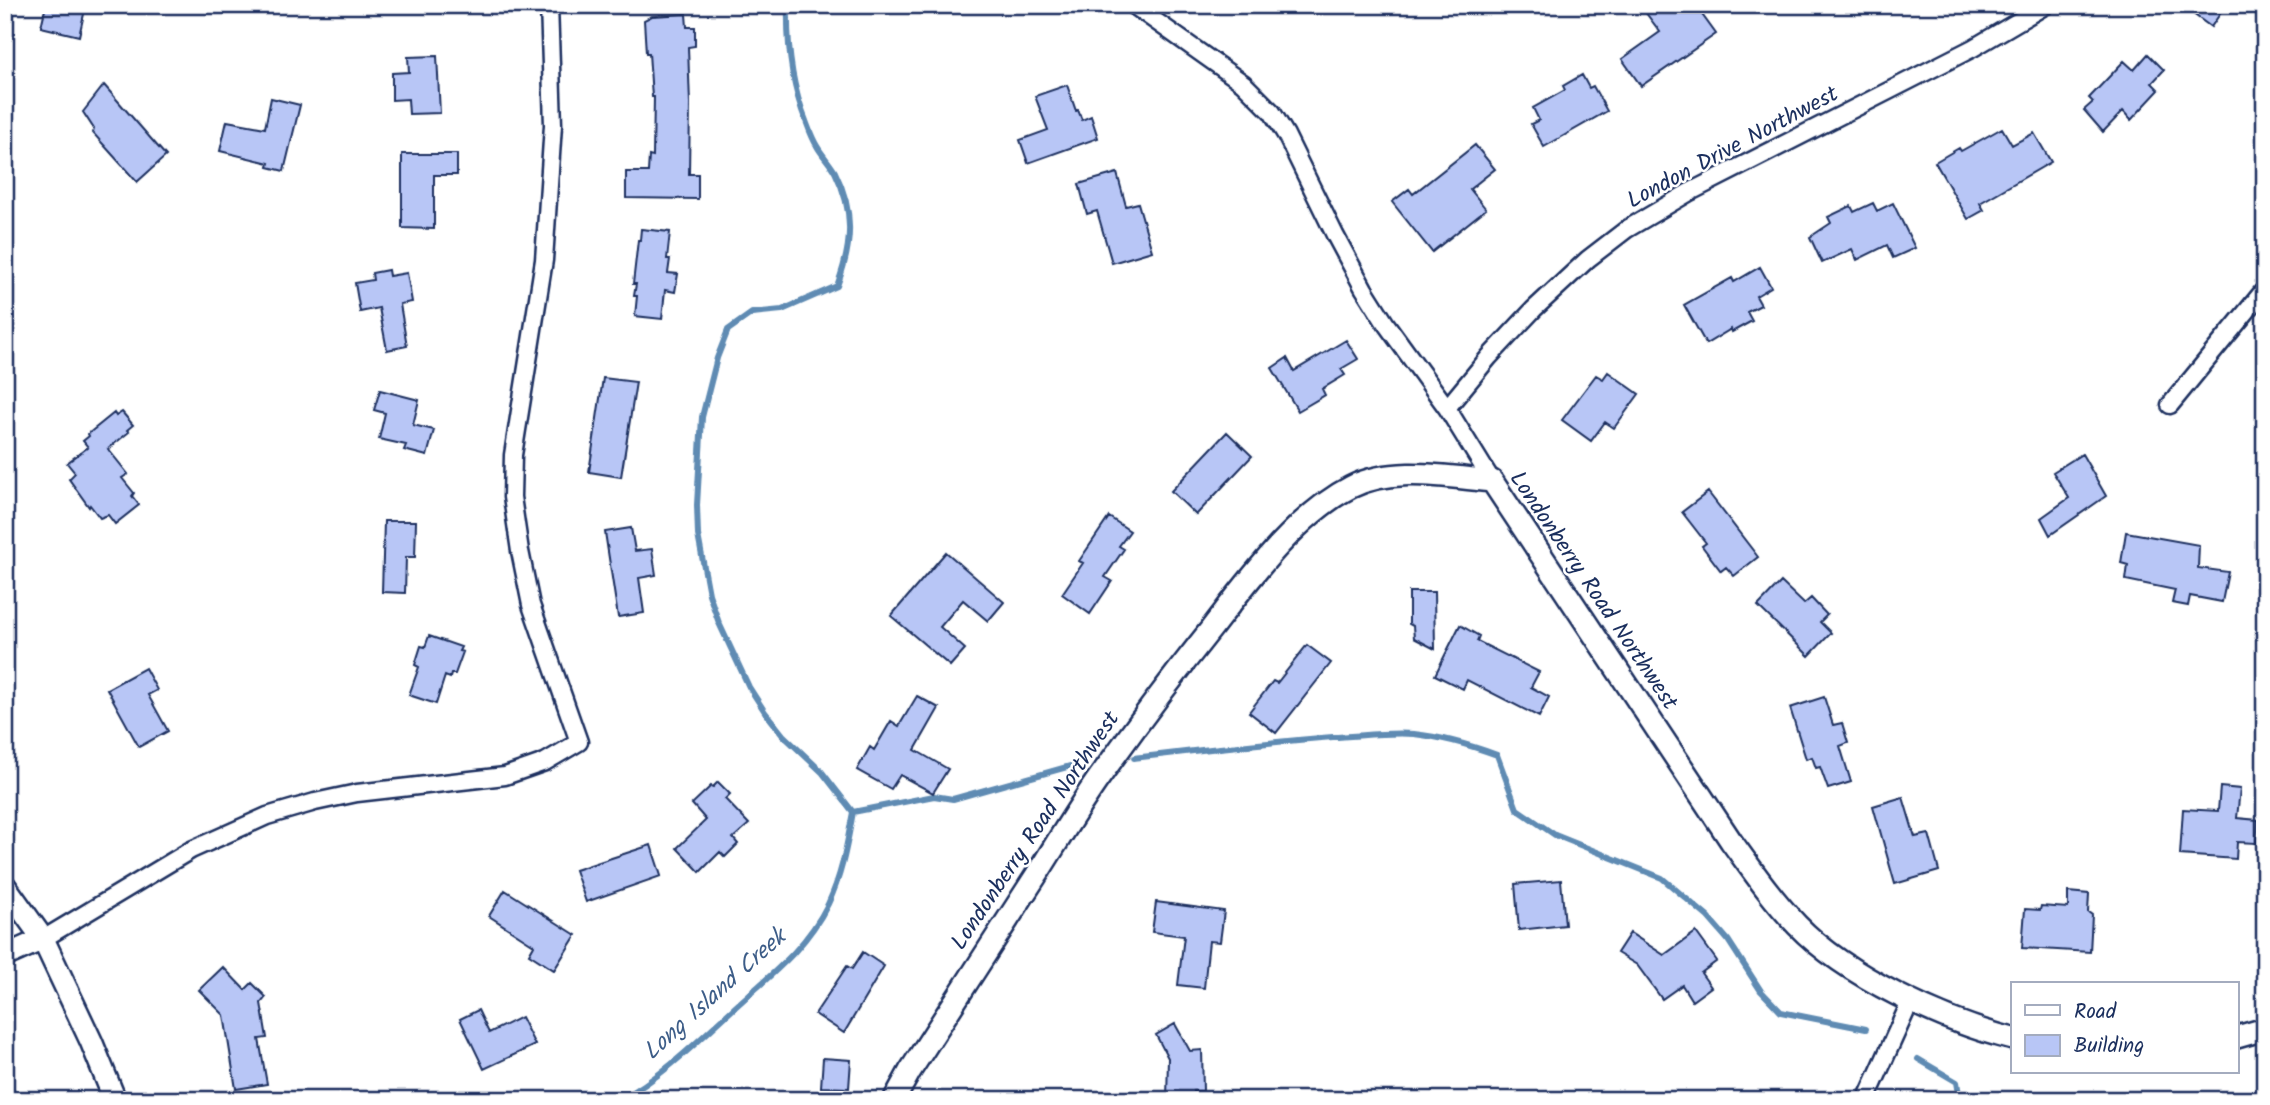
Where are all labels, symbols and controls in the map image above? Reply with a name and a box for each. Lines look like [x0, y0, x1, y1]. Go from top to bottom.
street label: London Drive Northwest [1621, 76, 1846, 219]
street label: Londonberry Road Northwest [1499, 464, 1687, 719]
street label: Londonberry Road Northwest [942, 703, 1130, 958]
water label: Long Island Creek [634, 917, 799, 1070]
legend [2011, 982, 2238, 1074]
text: Road [2074, 996, 2117, 1029]
text: Building [2074, 1030, 2144, 1063]

